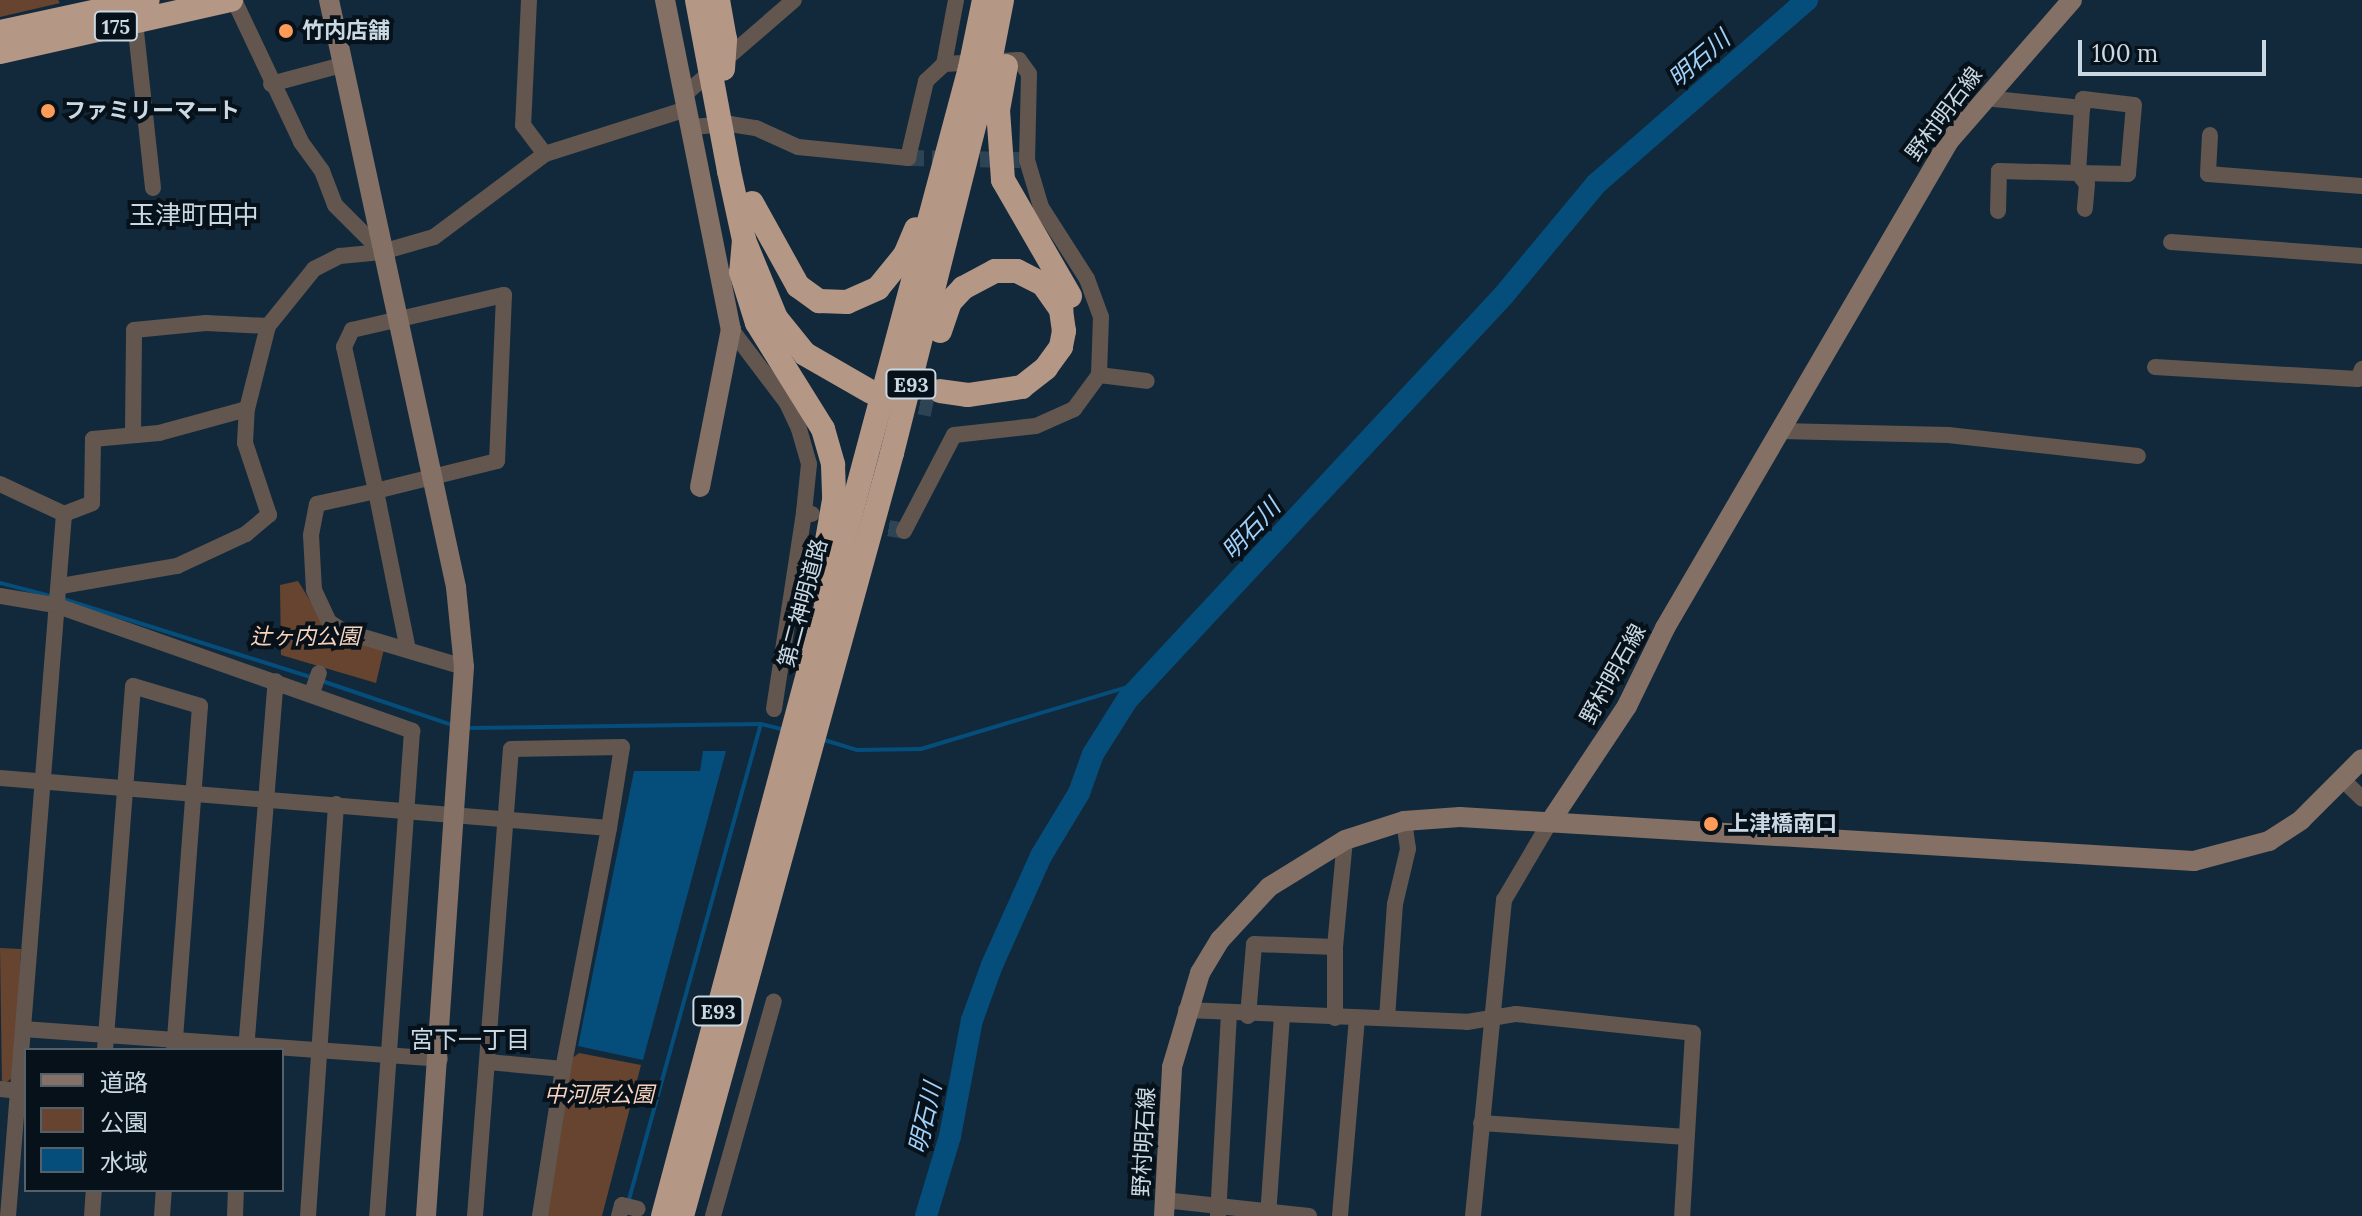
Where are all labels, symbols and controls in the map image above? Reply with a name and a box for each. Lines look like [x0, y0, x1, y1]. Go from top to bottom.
road number: 175 [92, 10, 140, 42]
place label: 竹内店舗 [302, 18, 390, 44]
marker: 竹内店舗 [277, 22, 295, 40]
scale bar [2082, 24, 2270, 74]
water label: 明石川 [1662, 25, 1736, 93]
text: 100 m [2092, 38, 2158, 69]
street label: 野村明石線 [1900, 62, 1988, 166]
place label: ファミリーマート [64, 98, 240, 124]
marker: ファミリーマート [39, 102, 57, 120]
district label: 玉津町田中 [129, 199, 259, 231]
road number: E93 [885, 368, 937, 400]
water label: 明石川 [1216, 493, 1286, 565]
street label: 第二神明道路 [773, 536, 833, 670]
street label: 野村明石線 [1575, 619, 1651, 729]
park label: 辻ヶ内公園 [250, 624, 360, 650]
place label: 上津橋南口 [1727, 811, 1837, 837]
marker: 上津橋南口 [1702, 815, 1720, 833]
road number: E93 [692, 995, 744, 1027]
district label: 宮下一丁目 [410, 1026, 530, 1054]
legend [24, 1048, 284, 1192]
text: 道路 [100, 1067, 148, 1098]
water label: 明石川 [903, 1080, 947, 1156]
park label: 中河原公園 [544, 1082, 654, 1108]
street label: 野村明石線 [1128, 1086, 1160, 1198]
text: 公園 [100, 1107, 148, 1138]
text: 水域 [100, 1147, 148, 1178]

